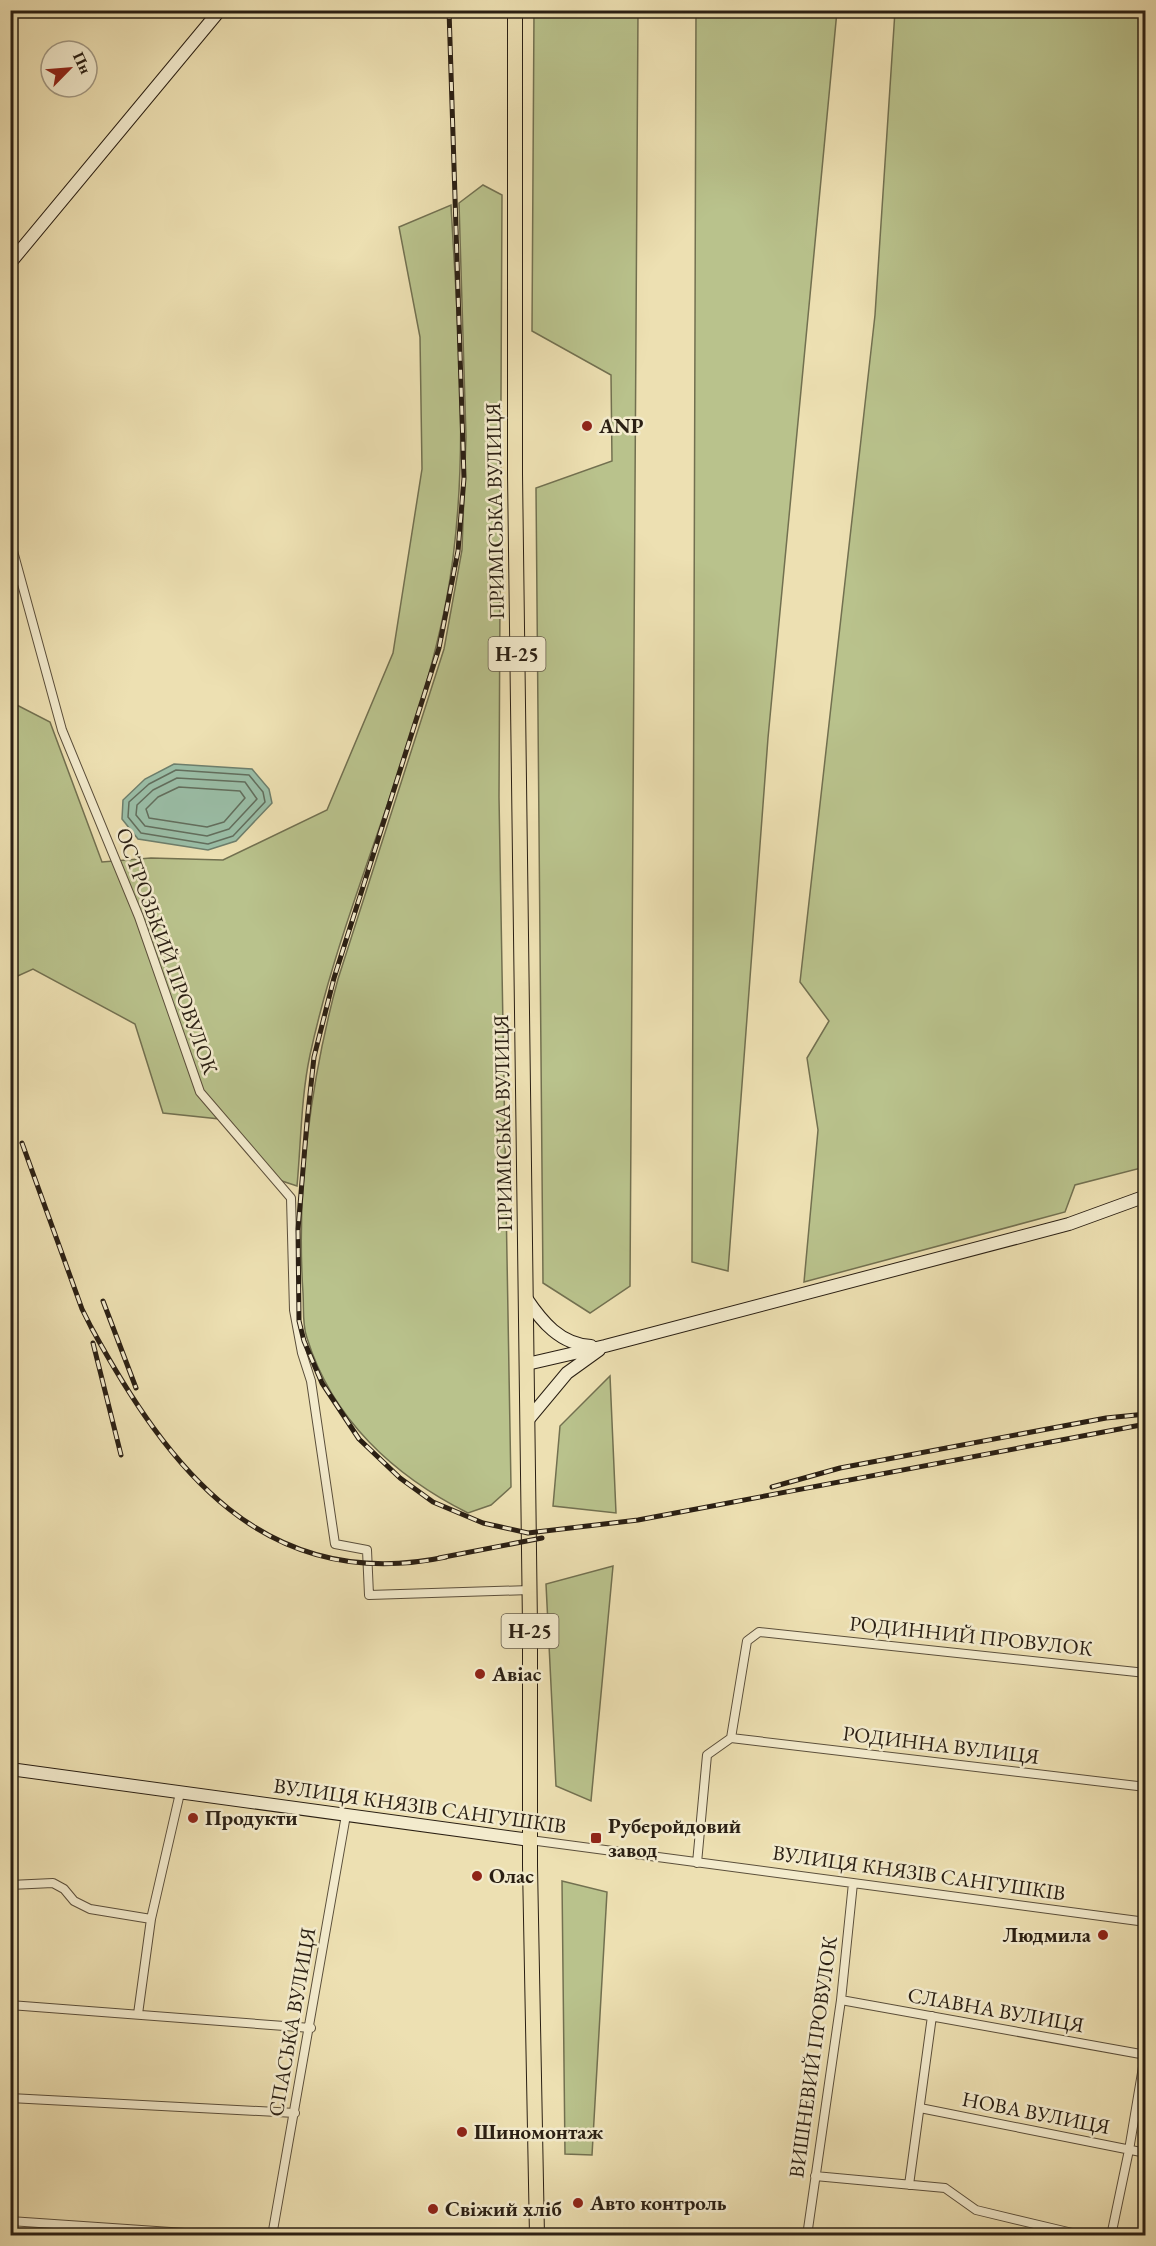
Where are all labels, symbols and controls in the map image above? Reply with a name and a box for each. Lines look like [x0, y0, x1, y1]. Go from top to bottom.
north arrow [39, 39, 99, 99]
text: Пн [68, 49, 96, 77]
street label: ПРИМІСЬКА ВУЛИЦЯ [479, 402, 510, 620]
place label: ANP [598, 412, 644, 439]
marker: ANP [580, 419, 594, 433]
road number: Н-25 [488, 637, 546, 671]
street label: ОСТРОЗЬКИЙ ПРОВУЛОК [110, 824, 225, 1078]
street label: ПРИМІСЬКА ВУЛИЦЯ [487, 1014, 518, 1232]
street label: РОДИННИЙ ПРОВУЛОК [848, 1609, 1094, 1662]
road number: Н-25 [502, 1614, 558, 1648]
place label: Авіас [491, 1660, 542, 1687]
marker: Авіас [473, 1667, 487, 1681]
street label: РОДИННА ВУЛИЦЯ [841, 1719, 1041, 1770]
street label: ВУЛИЦЯ КНЯЗІВ САНГУШКІВ [272, 1772, 568, 1839]
place label: Продукти [205, 1804, 298, 1831]
marker: Продукти [186, 1811, 200, 1825]
place label: Руберойдовий завод [608, 1812, 741, 1863]
marker: Руберойдовий завод [589, 1831, 603, 1845]
street label: ВУЛИЦЯ КНЯЗІВ САНГУШКІВ [771, 1839, 1067, 1906]
place label: Олас [489, 1862, 534, 1889]
marker: Олас [470, 1869, 484, 1883]
place label: Людмила [1002, 1921, 1092, 1948]
street label: СПАСЬКА ВУЛИЦЯ [262, 1925, 321, 2118]
marker: Людмила [1096, 1928, 1110, 1942]
street label: ВИШНЕВИЙ ПРОВУЛОК [782, 1934, 843, 2180]
street label: СЛАВНА ВУЛИЦЯ [906, 1981, 1086, 2038]
street label: НОВА ВУЛИЦЯ [960, 2085, 1112, 2140]
place label: Шиномонтаж [474, 2118, 603, 2145]
marker: Шиномонтаж [455, 2125, 469, 2139]
place label: Авто контроль [589, 2189, 727, 2216]
place label: Свіжий хліб [445, 2195, 562, 2222]
marker: Авто контроль [571, 2196, 585, 2210]
marker: Свіжий хліб [426, 2202, 440, 2216]

